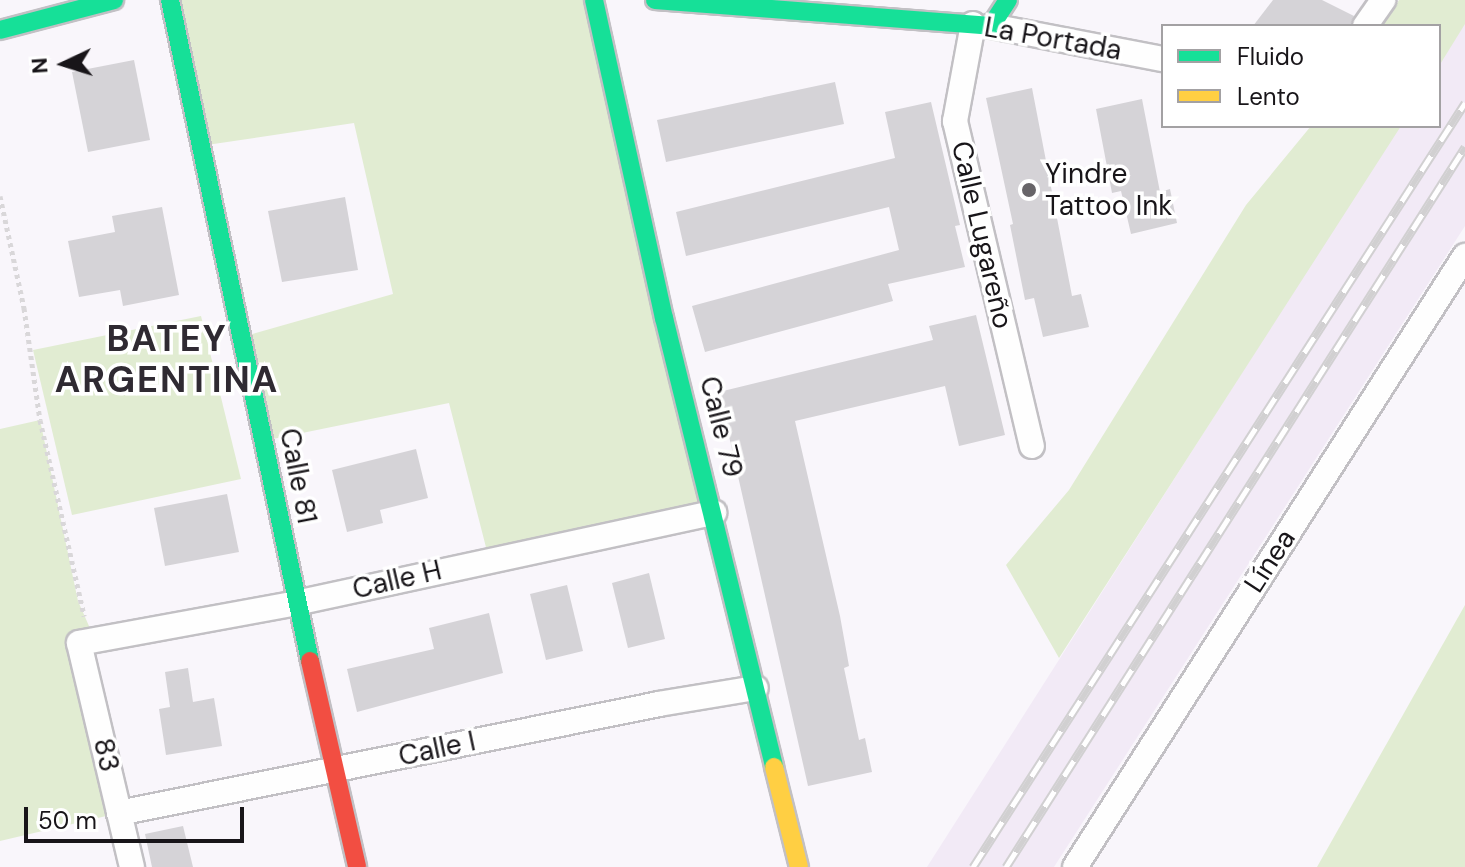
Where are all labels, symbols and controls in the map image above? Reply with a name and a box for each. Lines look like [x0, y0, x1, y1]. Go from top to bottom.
street label: La Portada [982, 10, 1124, 68]
north arrow [24, 24, 104, 104]
legend [1161, 24, 1441, 128]
text: Fluido [1237, 41, 1304, 72]
text: N [25, 57, 55, 75]
text: Lento [1237, 81, 1300, 112]
street label: Calle Lugareño [944, 138, 1020, 332]
place label: Yindre Tattoo Ink [1045, 157, 1172, 223]
marker: Yindre Tattoo Ink [1020, 181, 1038, 199]
district label: BATEY ARGENTINA [55, 316, 279, 401]
street label: Calle 79 [692, 373, 750, 481]
street label: Calle 81 [272, 426, 324, 526]
street label: Línea [1237, 523, 1303, 599]
street label: Calle H [349, 553, 445, 607]
street label: Calle I [396, 724, 478, 774]
street label: 83 [86, 735, 126, 775]
scale bar [28, 791, 248, 841]
text: 50 m [38, 805, 97, 836]

